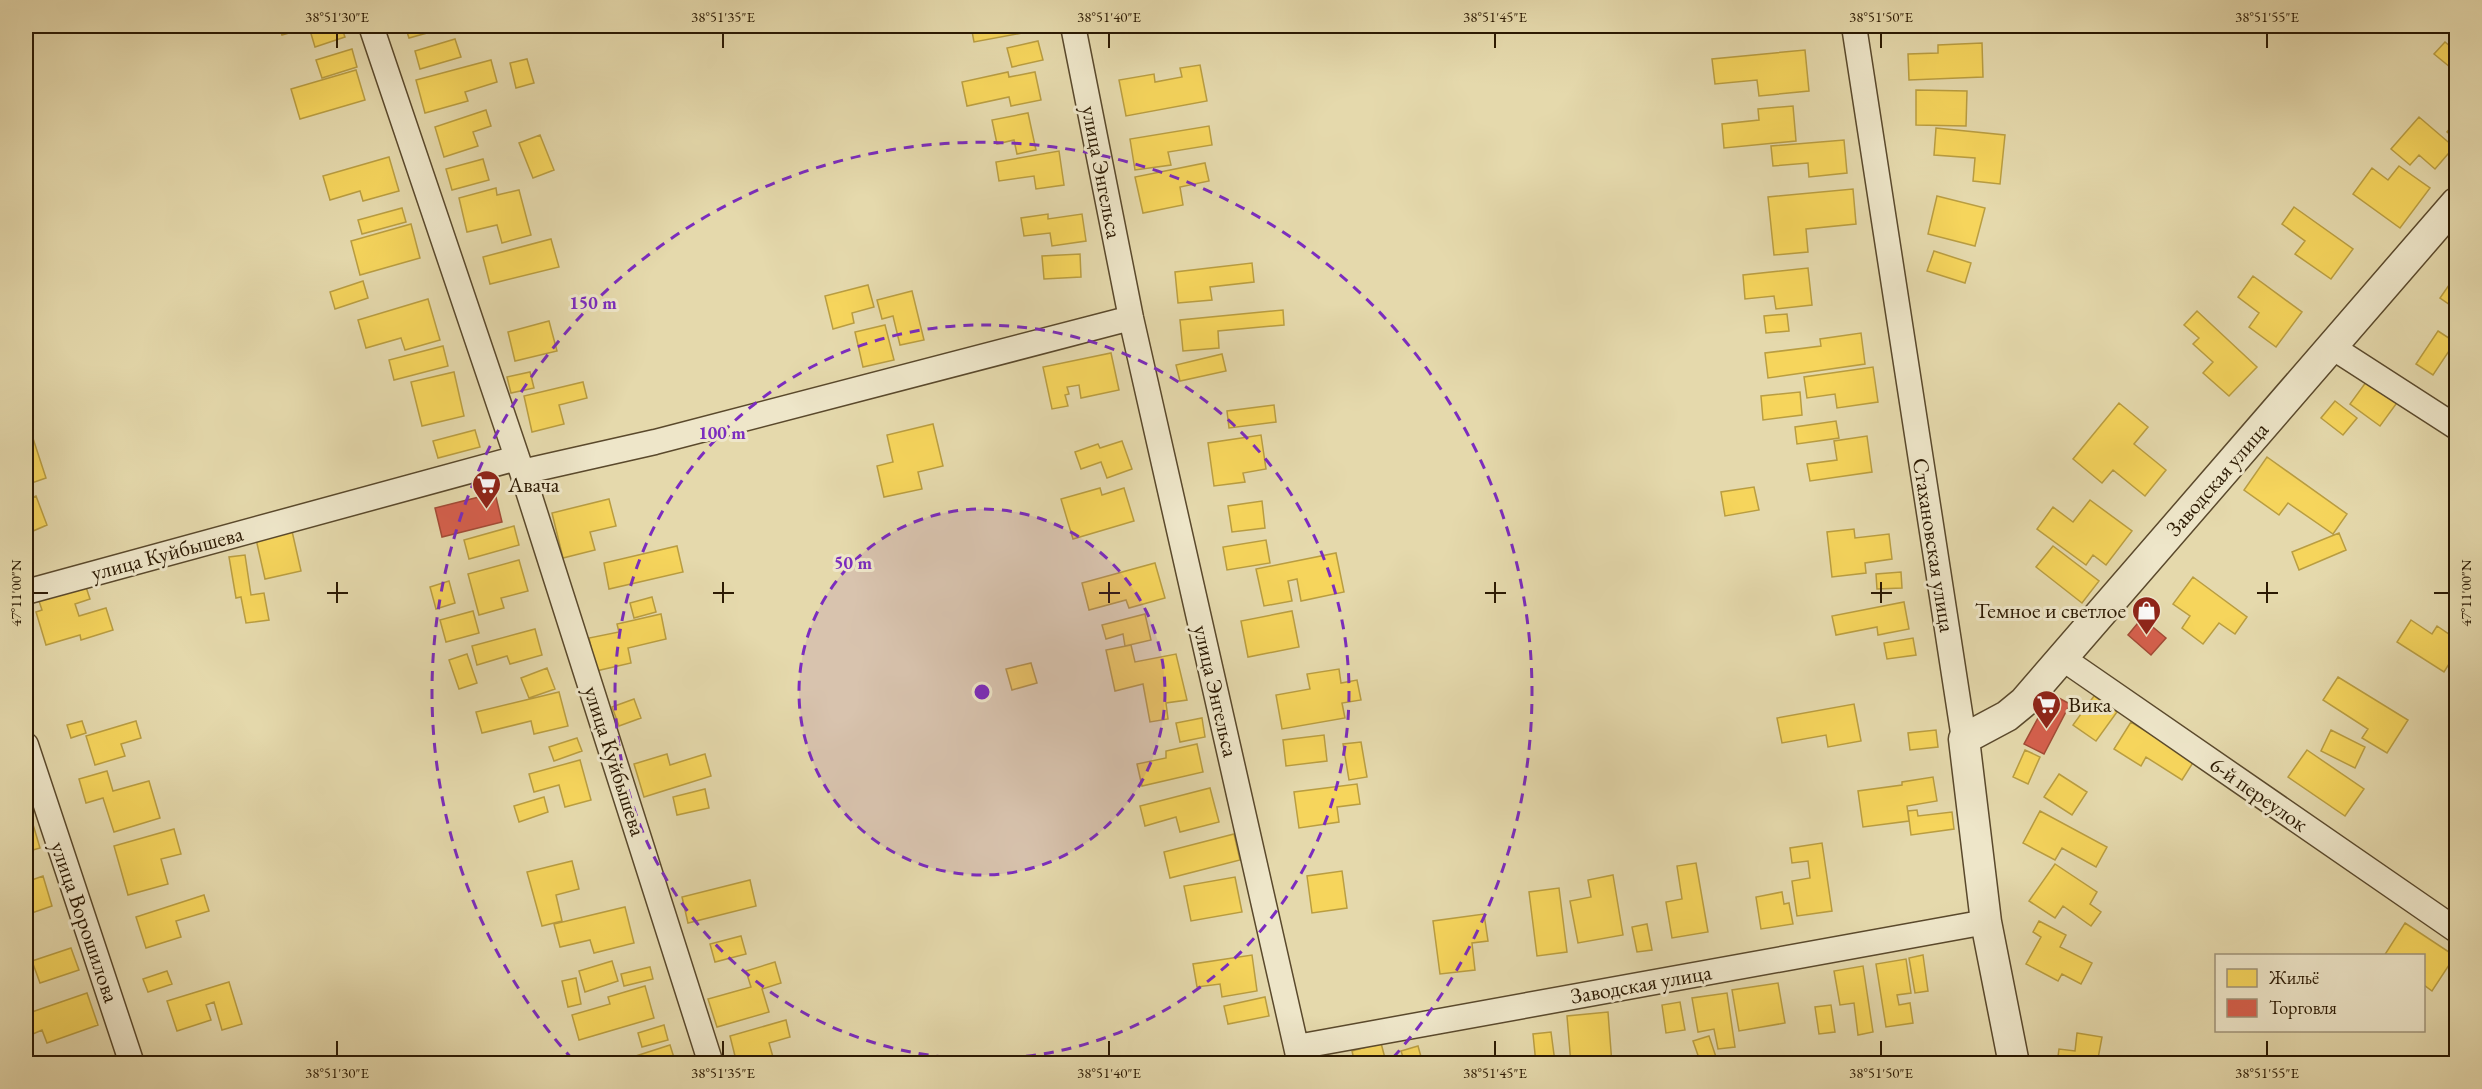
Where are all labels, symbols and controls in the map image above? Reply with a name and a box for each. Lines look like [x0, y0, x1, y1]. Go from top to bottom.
text: 38°51'30"E [305, 7, 370, 26]
text: 38°51'35"E [691, 7, 756, 26]
text: 38°51'40"E [1077, 7, 1142, 26]
text: 38°51'45"E [1463, 7, 1528, 26]
text: 38°51'50"E [1849, 7, 1914, 26]
text: 38°51'55"E [2235, 7, 2300, 26]
street label: улица Энгельса [1075, 103, 1129, 241]
text: 150 m [569, 291, 617, 314]
street label: Заводская улица [2159, 415, 2275, 542]
text: 100 m [698, 421, 746, 444]
street label: Стахановская улица [1906, 456, 1962, 634]
supermarket icon: Авача [471, 468, 503, 510]
place label: Авача [507, 470, 560, 499]
street label: улица Куйбышева [88, 519, 247, 587]
text: 50 m [834, 551, 872, 574]
text: 47°11'00"N [6, 559, 25, 627]
text: 47°11'00"N [2456, 559, 2475, 627]
shop icon: Темное и светлое [2131, 594, 2163, 636]
place label: Темное и светлое [1975, 596, 2126, 625]
street label: улица Энгельса [1187, 622, 1245, 760]
street label: улица Куйбышева [577, 682, 653, 840]
centre of rings [972, 682, 992, 702]
supermarket icon: Вика [2031, 688, 2063, 730]
place label: Вика [2068, 690, 2112, 719]
street label: 6-й переулок [2204, 750, 2314, 839]
street label: улица Ворошилова [44, 838, 126, 1006]
legend [2215, 954, 2425, 1032]
street label: Заводская улица [1568, 957, 1714, 1011]
text: Жильё [2268, 966, 2319, 989]
text: Торговля [2269, 996, 2337, 1019]
text: 38°51'30"E [305, 1063, 370, 1082]
text: 38°51'35"E [691, 1063, 756, 1082]
text: 38°51'40"E [1077, 1063, 1142, 1082]
text: 38°51'45"E [1463, 1063, 1528, 1082]
text: 38°51'50"E [1849, 1063, 1914, 1082]
text: 38°51'55"E [2235, 1063, 2300, 1082]

